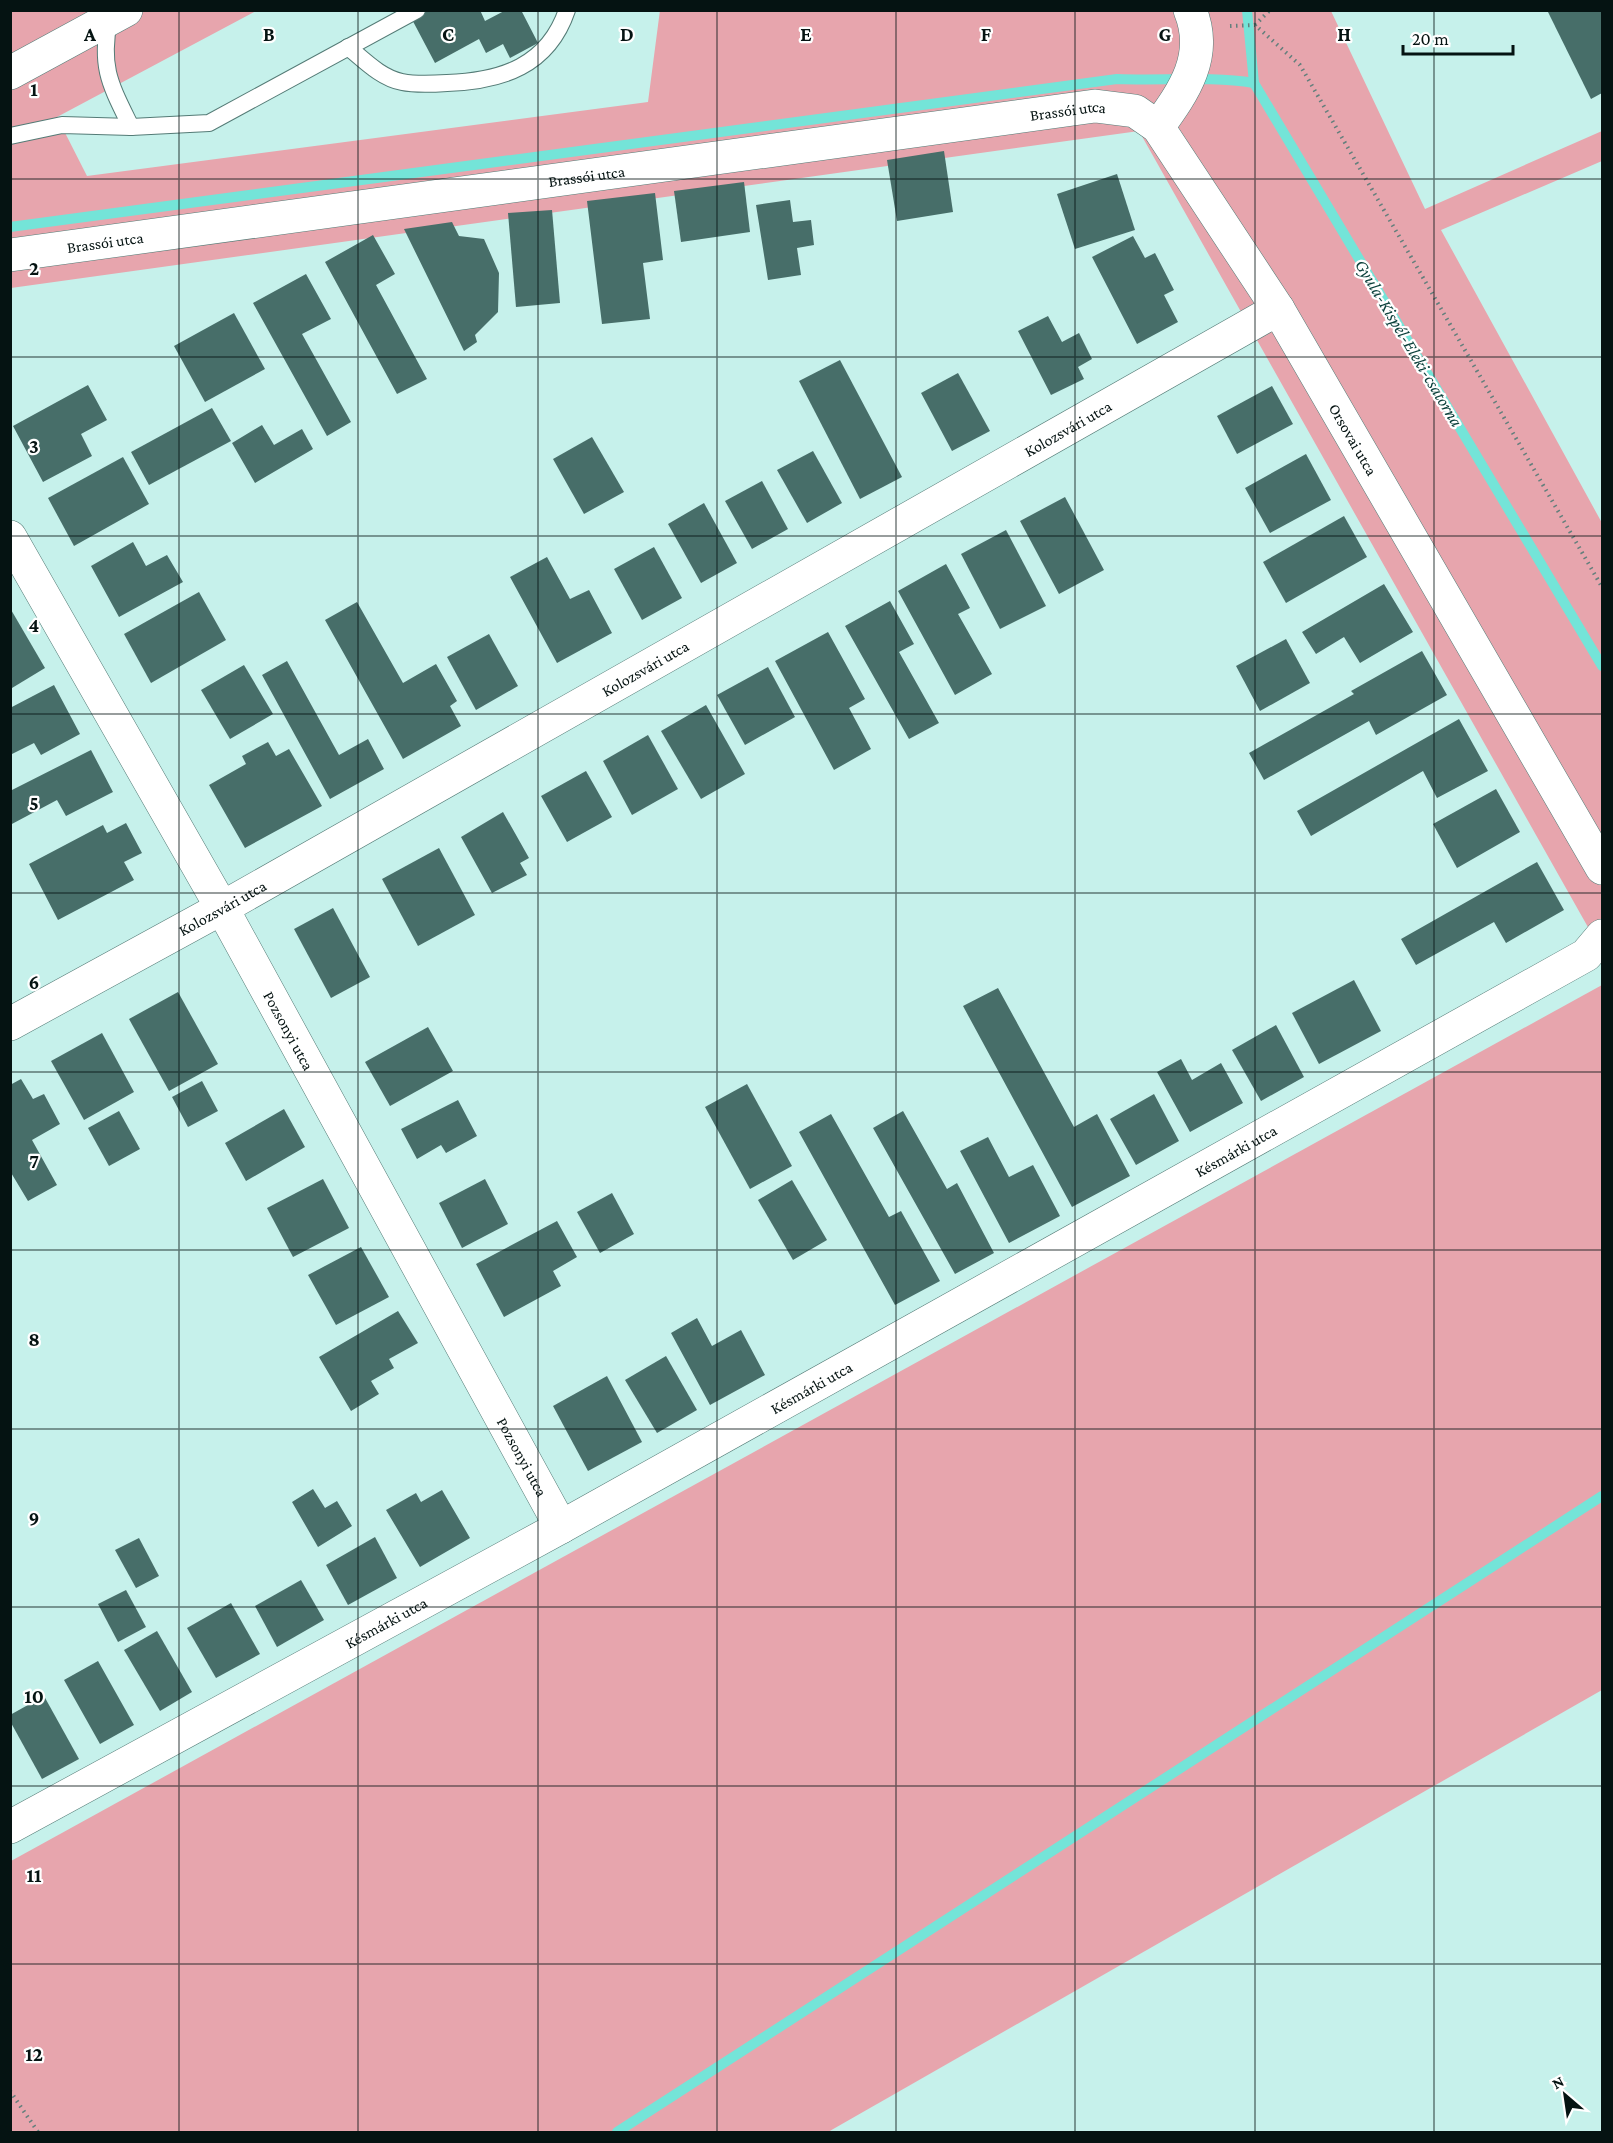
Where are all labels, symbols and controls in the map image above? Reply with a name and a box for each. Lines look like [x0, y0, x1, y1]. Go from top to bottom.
scale bar [1403, 18, 1512, 56]
text: A [83, 23, 97, 45]
text: B [263, 23, 275, 45]
text: C [442, 23, 454, 45]
text: D [620, 23, 634, 45]
text: E [800, 23, 812, 45]
text: F [981, 23, 992, 45]
text: G [1159, 23, 1172, 45]
text: H [1337, 23, 1351, 45]
text: 20 m [1412, 29, 1449, 49]
text: 1 [30, 78, 38, 100]
street label: Brassói utca [1029, 98, 1108, 124]
street label: Brassói utca [547, 163, 627, 190]
street label: Brassói utca [66, 229, 145, 256]
water label: Gyula-Kispél-Eleki-csatorna [1351, 256, 1467, 431]
text: 2 [29, 257, 39, 279]
street label: Kolozsvári utca [1021, 397, 1115, 460]
street label: Orsovai utca [1326, 401, 1381, 479]
text: 3 [29, 435, 39, 457]
text: 4 [29, 614, 40, 636]
street label: Kolozsvári utca [599, 637, 692, 700]
text: 5 [29, 792, 39, 814]
street label: Kolozsvári utca [176, 877, 270, 939]
text: 6 [29, 971, 39, 993]
street label: Pozsonyi utca [260, 988, 317, 1074]
street label: Késmárki utca [1192, 1121, 1280, 1180]
text: 7 [29, 1150, 39, 1172]
text: 8 [28, 1328, 40, 1350]
street label: Késmárki utca [768, 1358, 856, 1417]
street label: Pozsonyi utca [494, 1415, 551, 1500]
text: 9 [29, 1507, 39, 1529]
street label: Késmárki utca [342, 1593, 431, 1652]
text: 10 [24, 1685, 44, 1707]
text: 11 [27, 1864, 42, 1886]
text: 12 [25, 2043, 43, 2065]
north arrow [1535, 2065, 1595, 2125]
text: N [1549, 2072, 1567, 2092]

